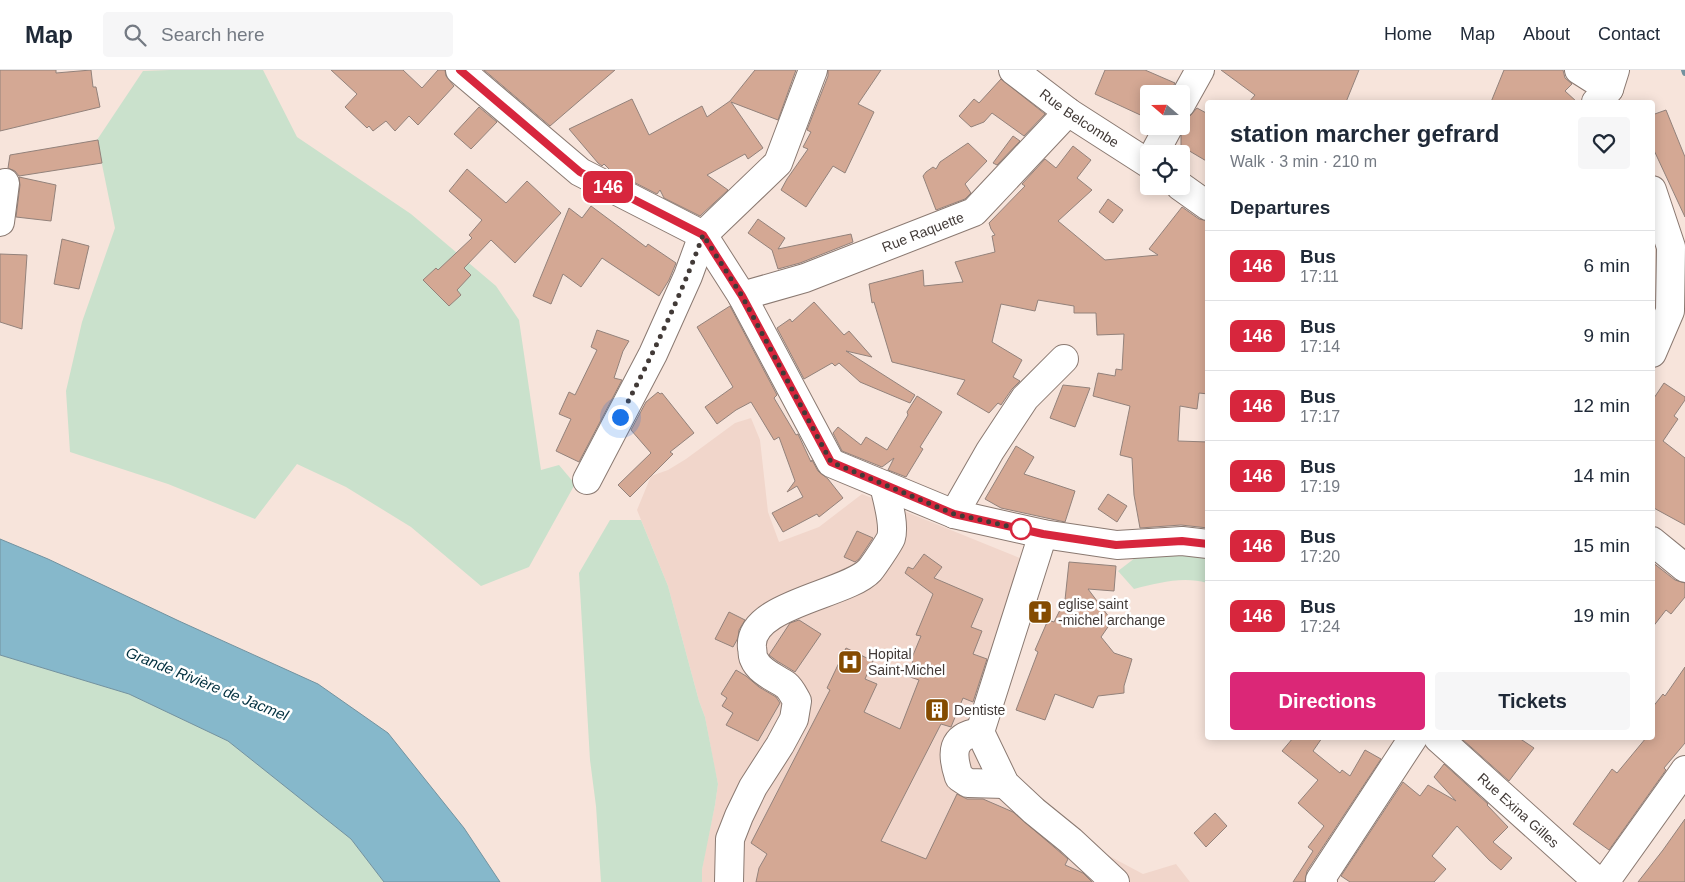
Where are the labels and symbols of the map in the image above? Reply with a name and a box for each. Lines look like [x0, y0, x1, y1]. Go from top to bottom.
north arrow [1140, 85, 1190, 135]
street label: Rue Belcombe [1037, 86, 1122, 151]
line badge: 146 [579, 171, 637, 203]
street label: Rue Raquette [880, 209, 966, 255]
your location [608, 405, 633, 430]
unlabelled marker [1010, 518, 1032, 540]
place label: eglise saint -michel archange [1058, 596, 1166, 628]
church icon: eglise saint -michel archange [1027, 599, 1053, 625]
water label: Grande Rivière de Jacmel [124, 643, 291, 724]
place label: Hopital Saint-Michel [868, 646, 945, 678]
hospital icon: Hopital Saint-Michel [837, 649, 863, 675]
building icon: Dentiste [924, 697, 950, 723]
place label: Dentiste [954, 702, 1006, 718]
street label: Rue Exina Gilles [1474, 770, 1562, 851]

